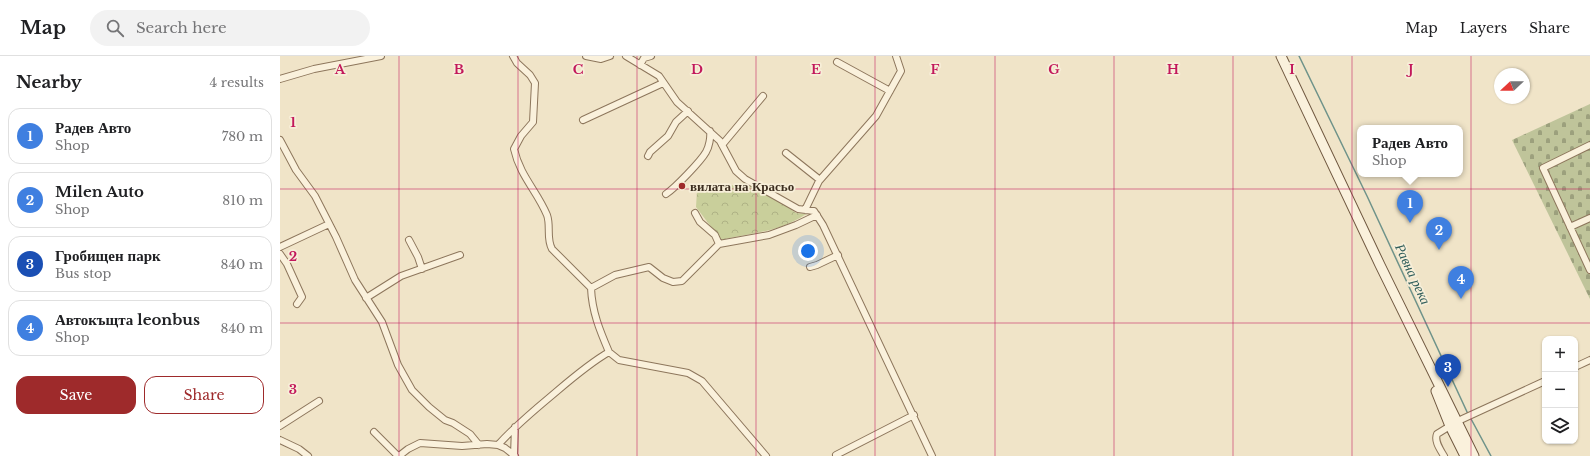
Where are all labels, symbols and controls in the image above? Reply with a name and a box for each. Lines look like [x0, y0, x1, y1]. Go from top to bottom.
search box [90, 10, 370, 46]
text: Map [20, 16, 66, 39]
icon: search [104, 17, 126, 39]
text: Search here [136, 18, 227, 37]
text: Map [1405, 19, 1438, 37]
text: Layers [1460, 19, 1507, 37]
text: Share [1529, 19, 1570, 37]
text: A [334, 61, 346, 78]
text: B [454, 61, 464, 78]
text: C [573, 61, 584, 78]
text: D [691, 61, 703, 78]
text: E [811, 61, 821, 78]
text: F [931, 61, 940, 78]
text: G [1048, 61, 1060, 78]
text: H [1167, 61, 1179, 78]
text: I [1289, 61, 1295, 78]
text: J [1405, 61, 1414, 78]
north arrow [1494, 68, 1530, 104]
text: Nearby [16, 72, 82, 93]
text: 4 results [210, 74, 264, 91]
text: 1 [290, 114, 296, 131]
text: Радев Авто [55, 118, 131, 137]
popup [1357, 125, 1463, 177]
text: 1 [27, 128, 33, 145]
text: 780 m [222, 128, 263, 145]
text: Радев Авто [1372, 133, 1448, 152]
text: Shop [55, 137, 90, 154]
text: Shop [1372, 152, 1407, 169]
place label: вилата на Красьо [690, 178, 794, 195]
marker: вилата на Красьо [677, 181, 687, 191]
text: Milen Auto [55, 182, 144, 201]
pin: 1 [1397, 190, 1423, 223]
text: 2 [26, 192, 34, 209]
text: 810 m [222, 192, 263, 209]
text: Shop [55, 201, 90, 218]
pin: 2 [1426, 217, 1452, 250]
water label: Равна река [1391, 240, 1435, 307]
your location [798, 241, 818, 261]
text: Гробищен парк [55, 246, 161, 265]
text: 2 [289, 248, 297, 265]
text: 3 [26, 256, 34, 273]
text: 840 m [221, 256, 263, 273]
text: Bus stop [55, 265, 111, 282]
pin: 4 [1448, 266, 1474, 299]
text: Автокъщта leonbus [55, 310, 200, 329]
text: 4 [26, 320, 34, 337]
text: 840 m [221, 320, 263, 337]
text: Shop [55, 329, 90, 346]
map controls [1542, 336, 1578, 444]
button: + [1542, 336, 1578, 372]
pin: 3 [1435, 354, 1461, 387]
button: − [1542, 372, 1578, 408]
button: Save [16, 376, 136, 414]
button: Share [144, 376, 264, 414]
text: 3 [289, 381, 297, 398]
button: layers [1542, 408, 1578, 444]

